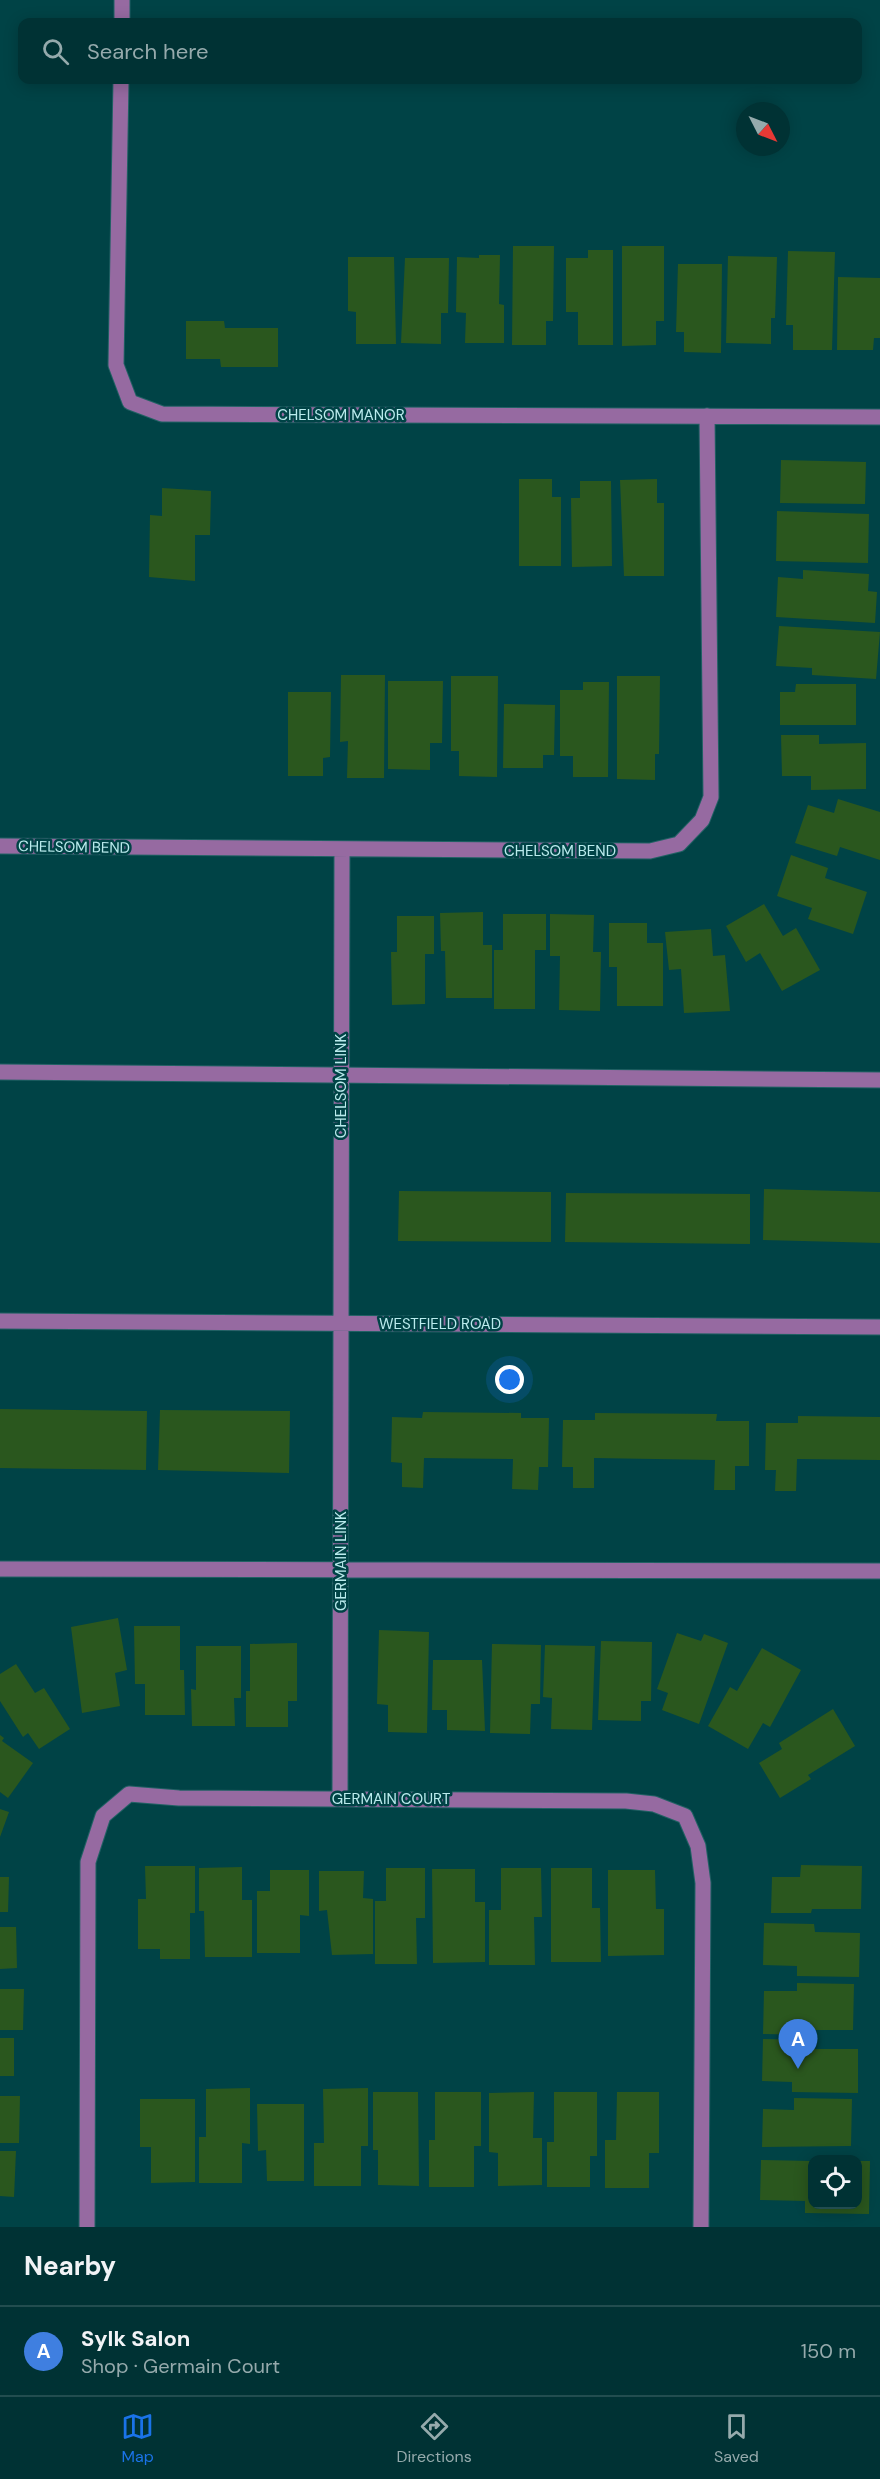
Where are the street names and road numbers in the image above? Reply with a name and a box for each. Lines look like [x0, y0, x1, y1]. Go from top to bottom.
street label: CHELSOM MANOR [277, 405, 405, 425]
street label: CHELSOM BEND [18, 836, 130, 858]
street label: CHELSOM BEND [504, 841, 616, 861]
street label: CHELSOM LINK [331, 1034, 351, 1138]
street label: WESTFIELD ROAD [379, 1314, 501, 1334]
street label: GERMAIN LINK [331, 1511, 351, 1611]
street label: GERMAIN COURT [332, 1789, 450, 1809]

